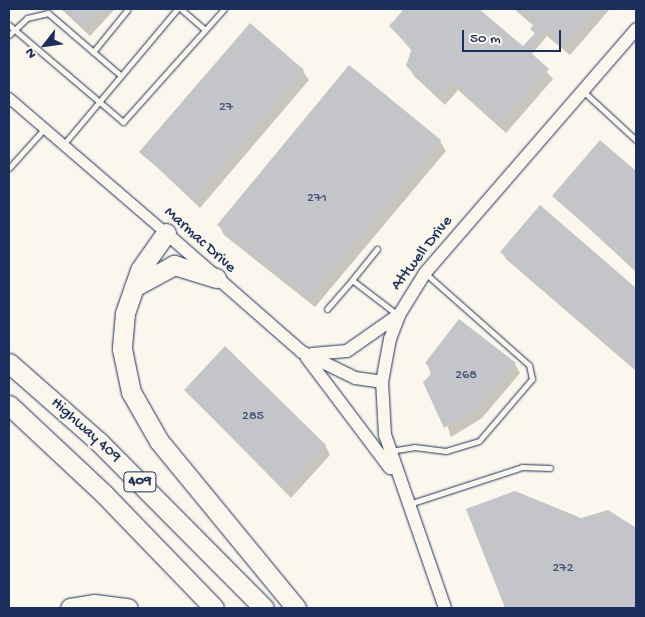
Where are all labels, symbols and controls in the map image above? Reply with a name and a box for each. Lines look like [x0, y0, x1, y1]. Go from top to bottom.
north arrow [20, 20, 70, 70]
scale bar [465, 20, 564, 52]
text: 50 m [470, 30, 501, 48]
text: N [22, 45, 41, 61]
house number: 27 [219, 100, 233, 116]
house number: 271 [307, 191, 327, 207]
street label: Marmac Drive [159, 204, 239, 278]
street label: Attwell Drive [388, 213, 458, 295]
house number: 268 [455, 368, 477, 384]
street label: Highway 409 [46, 394, 124, 468]
house number: 285 [242, 409, 264, 425]
road number: 409 [122, 470, 158, 494]
house number: 272 [552, 561, 574, 577]

